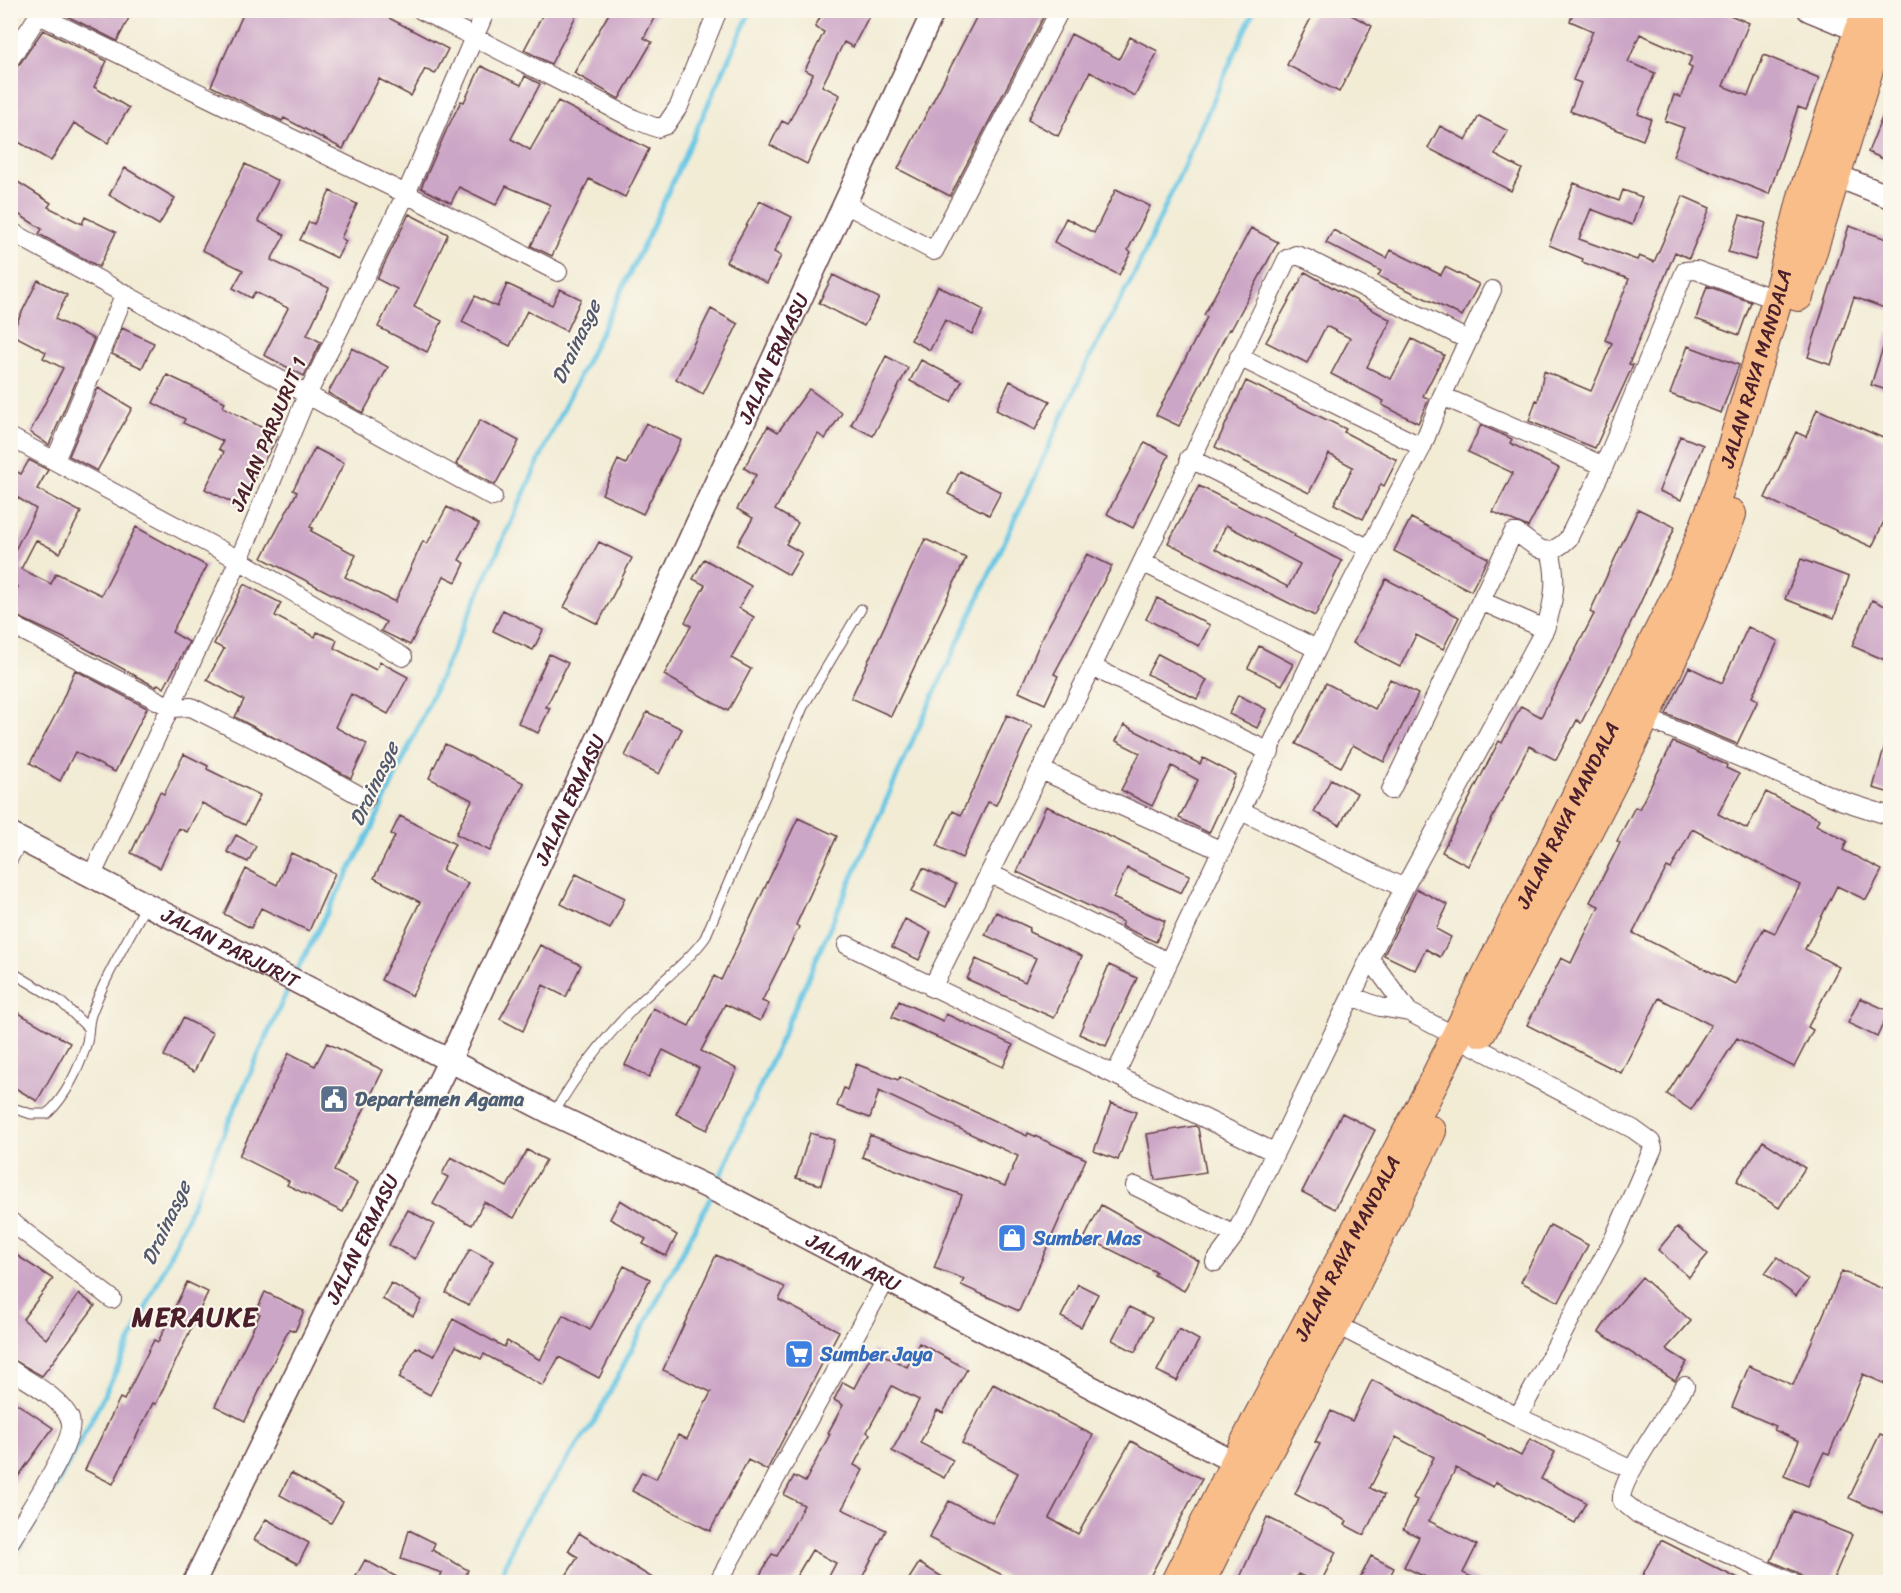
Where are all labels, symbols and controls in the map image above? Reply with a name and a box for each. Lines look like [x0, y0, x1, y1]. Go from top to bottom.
street label: JALAN RAYA MANDALA [1710, 266, 1802, 473]
street label: JALAN ERMASU [728, 287, 819, 431]
water label: Drainasge [540, 291, 613, 391]
street label: JALAN PARJURIT 1 [220, 352, 317, 518]
street label: JALAN RAYA MANDALA [1506, 716, 1629, 916]
street label: JALAN ERMASU [524, 728, 616, 872]
water label: Drainasge [338, 733, 411, 833]
street label: JALAN PARJURIT [154, 897, 307, 999]
place label: Departemen Agama [355, 1082, 525, 1117]
public building icon: Departemen Agama [318, 1083, 350, 1115]
street label: JALAN RAYA MANDALA [1284, 1149, 1411, 1349]
street label: JALAN ERMASU [315, 1168, 409, 1311]
water label: Drainasge [130, 1172, 203, 1272]
place label: Sumber Mas [1032, 1221, 1142, 1256]
shop icon: Sumber Mas [996, 1222, 1028, 1254]
street label: JALAN ARU [799, 1223, 907, 1302]
district label: MERAUKE [131, 1294, 259, 1340]
place label: Sumber Jaya [819, 1337, 933, 1372]
supermarket icon: Sumber Jaya [783, 1338, 815, 1370]

